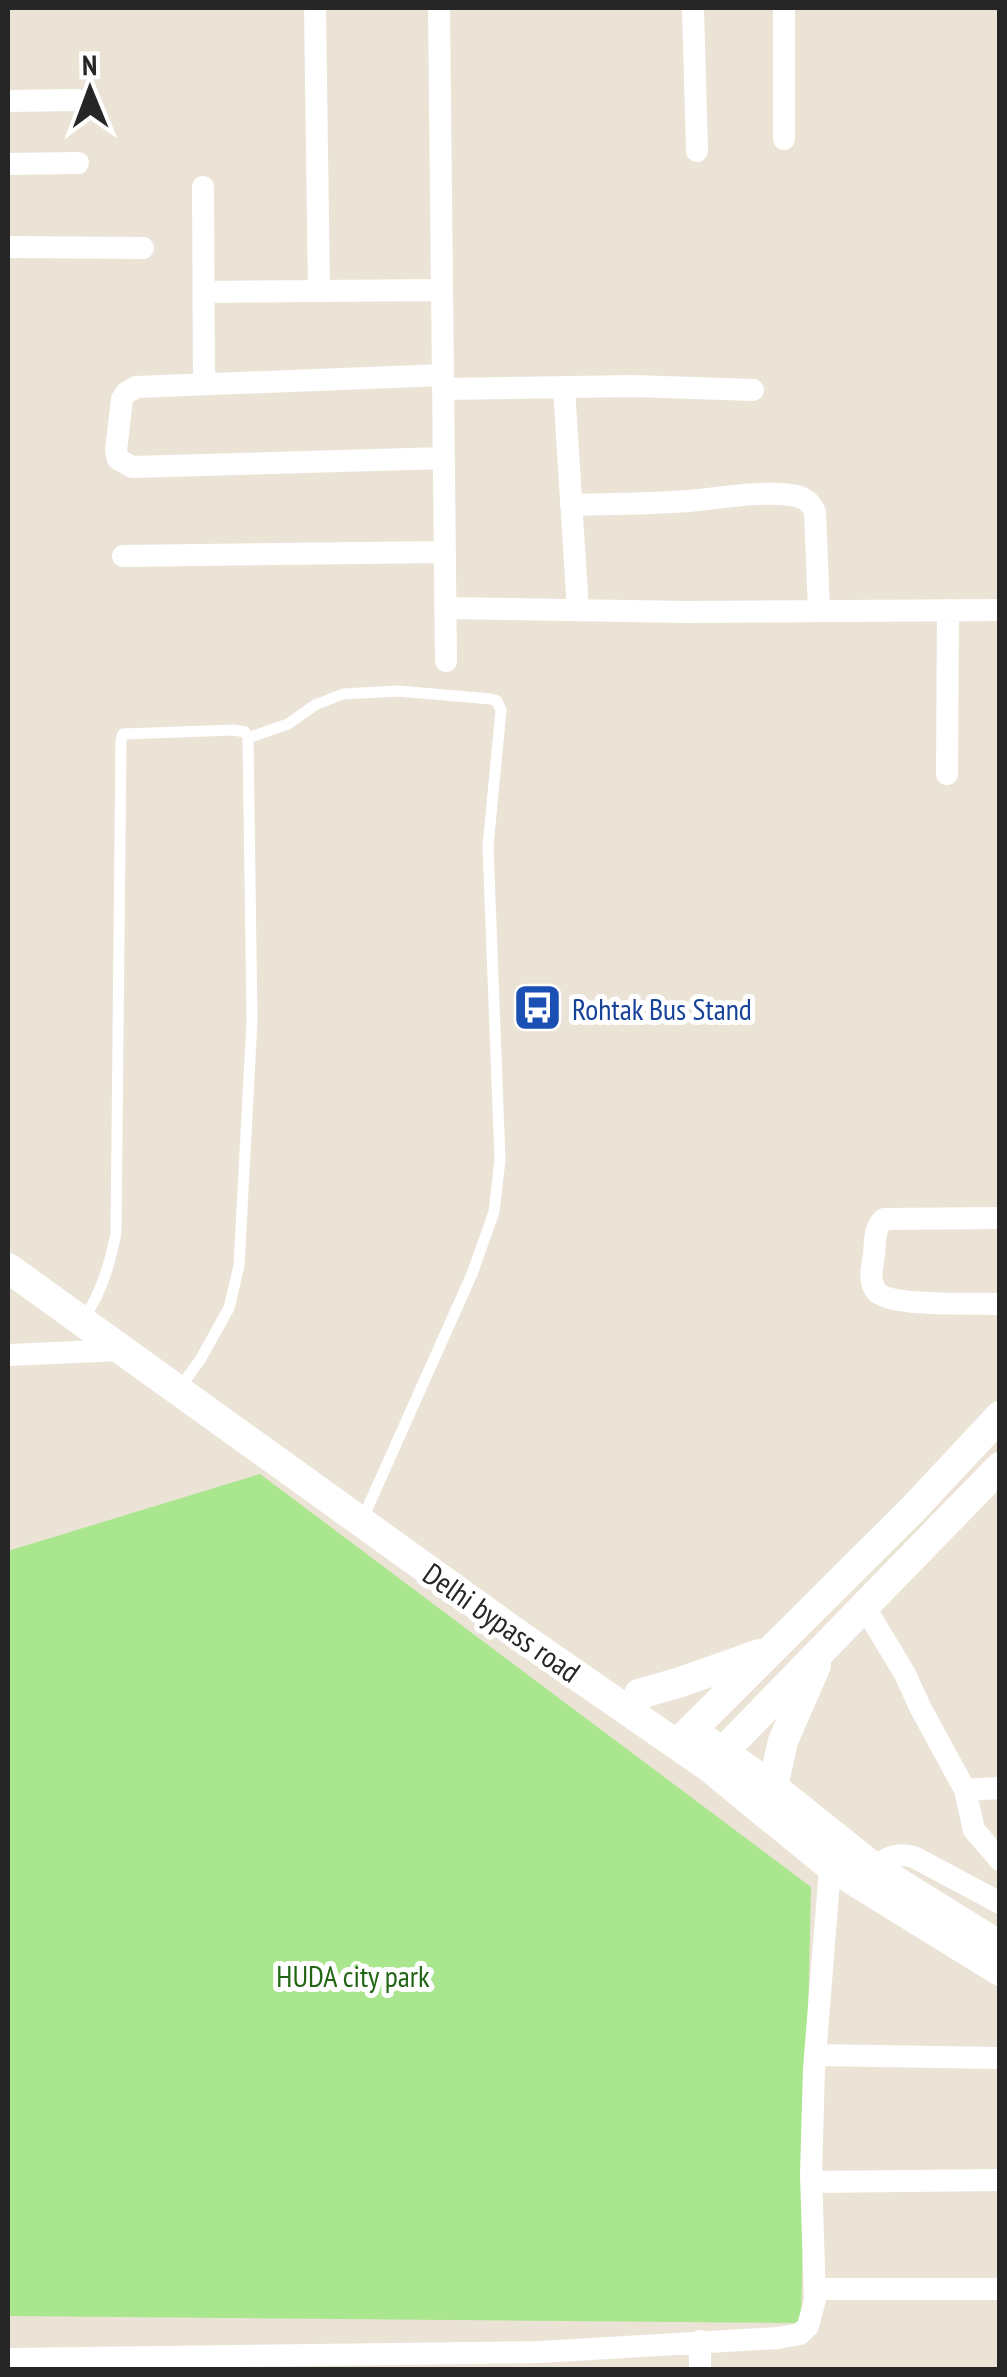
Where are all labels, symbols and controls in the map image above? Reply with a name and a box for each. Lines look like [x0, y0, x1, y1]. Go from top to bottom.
north arrow [40, 40, 140, 140]
text: N [82, 46, 97, 83]
bus stop icon: Rohtak Bus Stand [511, 982, 563, 1034]
place label: Rohtak Bus Stand [572, 989, 752, 1028]
street label: Delhi bypass road [416, 1554, 588, 1690]
park label: HUDA city park [276, 1956, 430, 1995]

